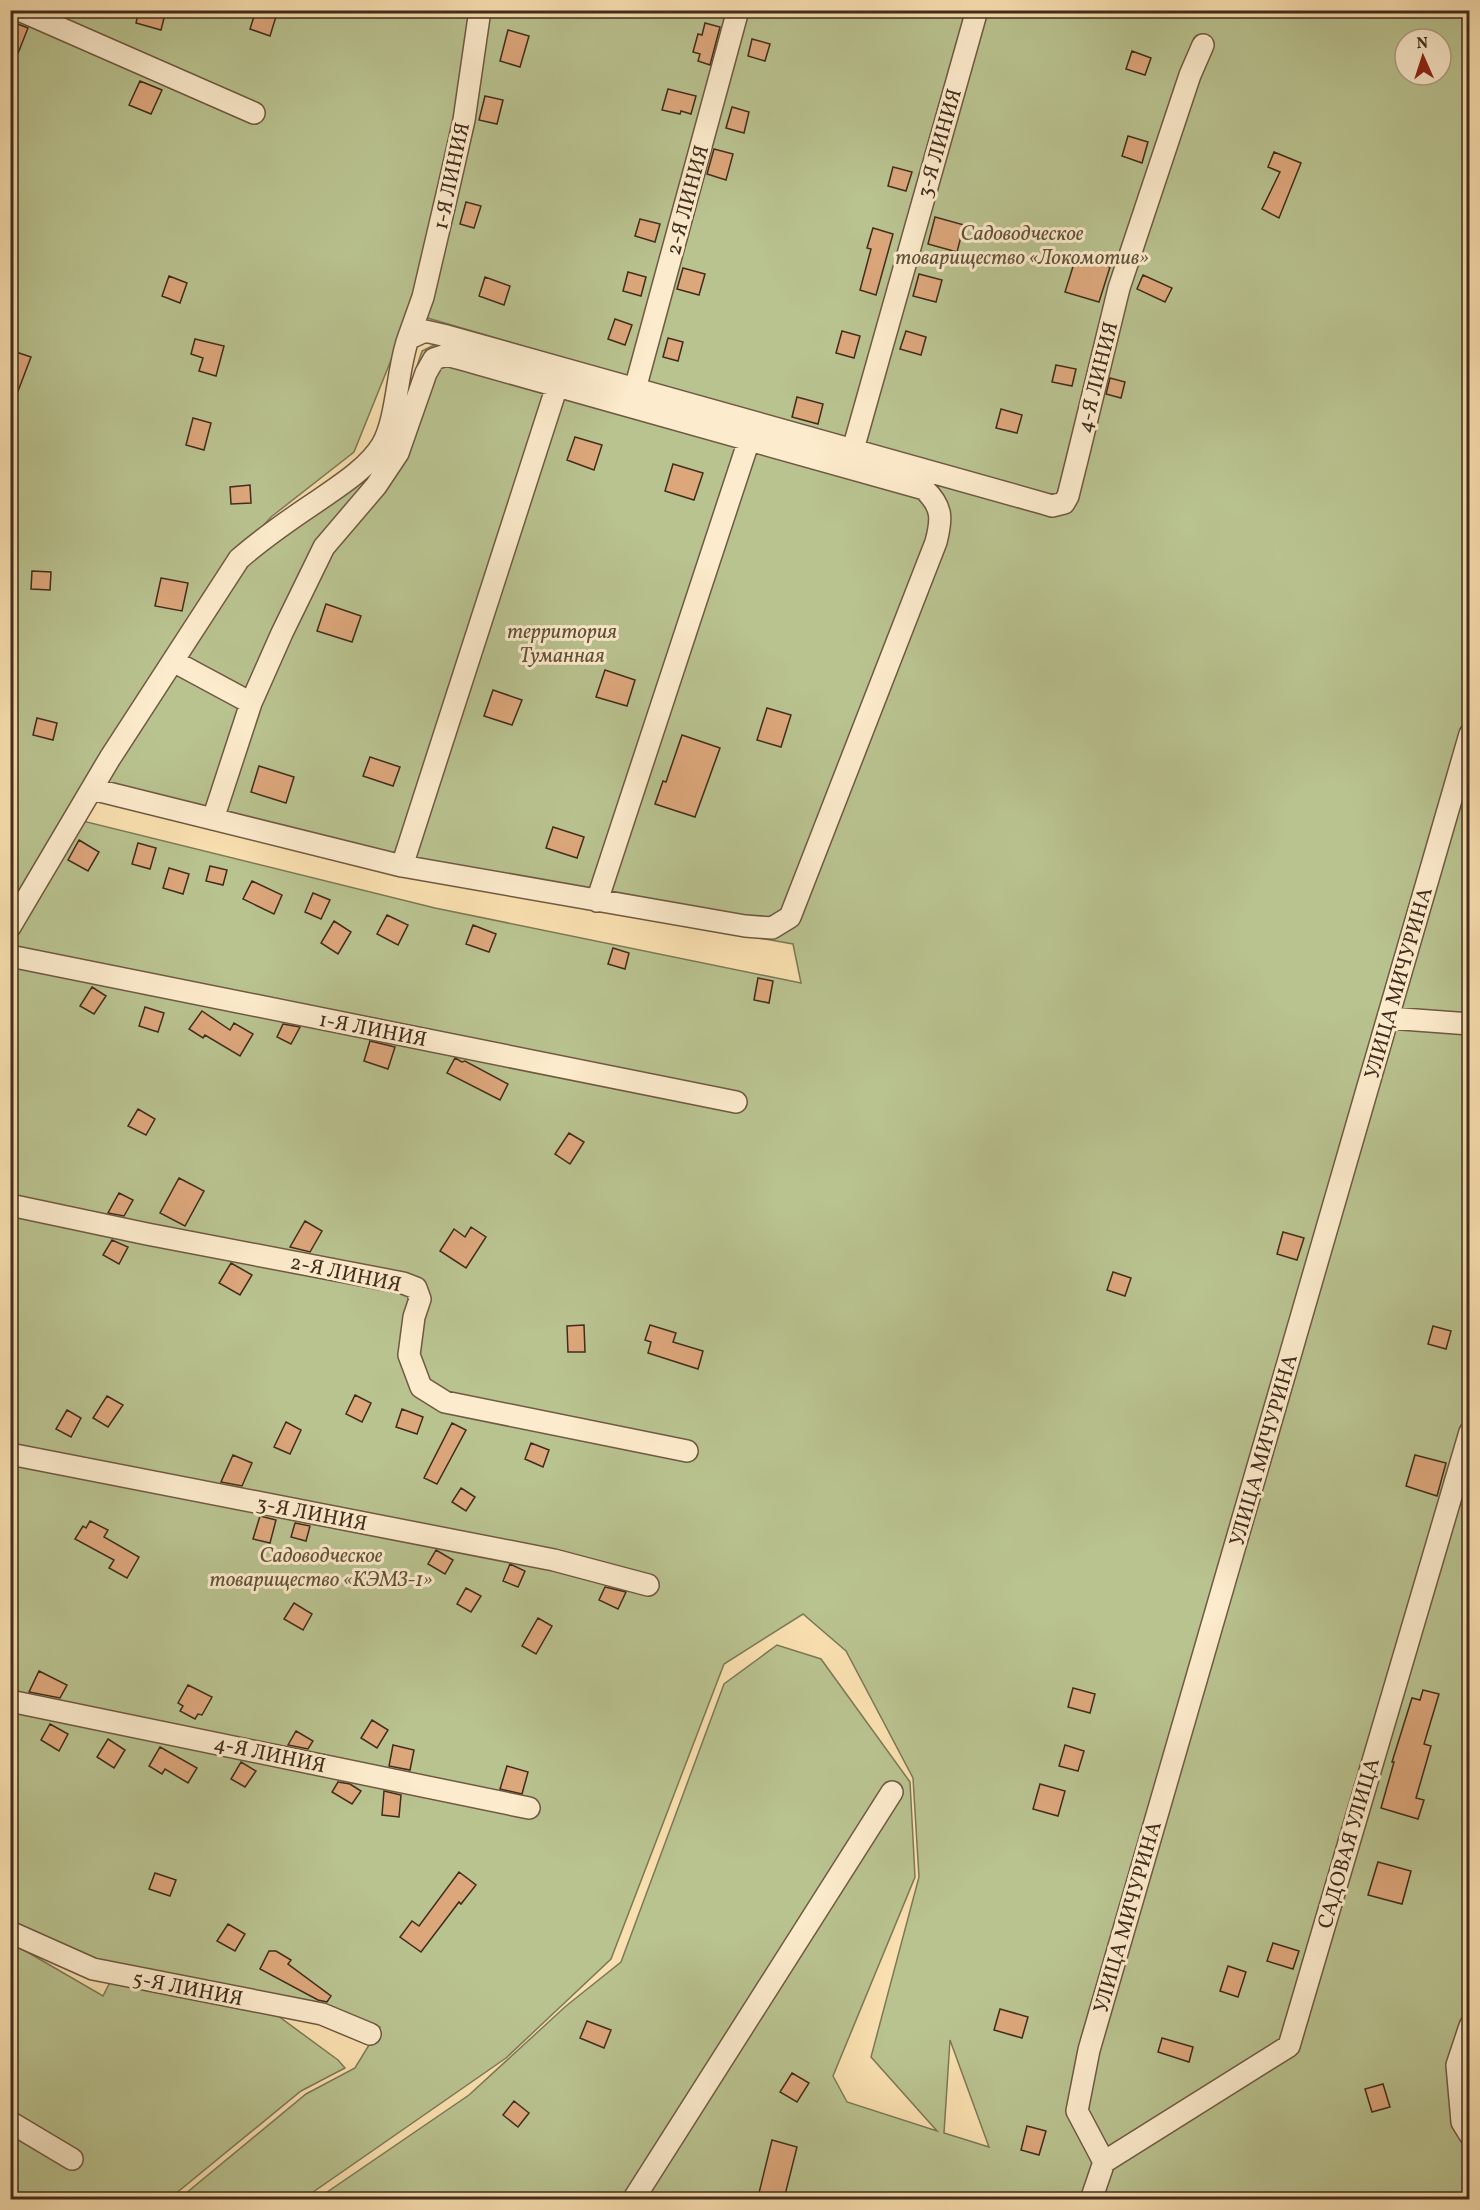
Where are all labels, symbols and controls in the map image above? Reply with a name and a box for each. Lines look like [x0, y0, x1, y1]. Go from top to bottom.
north arrow [1393, 27, 1453, 87]
text: N [1416, 33, 1429, 55]
street label: 3-Я ЛИНИЯ [911, 85, 970, 201]
street label: 1-Я ЛИНИЯ [427, 120, 478, 233]
street label: 2-Я ЛИНИЯ [660, 142, 717, 259]
park label: Садоводческое товарищество «Локомотив» [895, 220, 1149, 273]
street label: 4-Я ЛИНИЯ [1071, 319, 1126, 436]
park label: территория Туманная [507, 618, 617, 671]
street label: УЛИЦА МИЧУРИНА [1358, 884, 1441, 1083]
street label: 1-Я ЛИНИЯ [316, 1006, 429, 1055]
street label: 2-Я ЛИНИЯ [287, 1249, 404, 1300]
street label: УЛИЦА МИЧУРИНА [1223, 1351, 1306, 1550]
street label: 3-Я ЛИНИЯ [254, 1490, 370, 1539]
park label: Садоводческое товарищество «КЭМЗ-1» [210, 1542, 432, 1595]
street label: 4-Я ЛИНИЯ [211, 1729, 328, 1781]
street label: САДОВАЯ УЛИЦА [1311, 1755, 1388, 1932]
street label: УЛИЦА МИЧУРИНА [1087, 1818, 1170, 2017]
street label: 5-Я ЛИНИЯ [130, 1965, 245, 2014]

